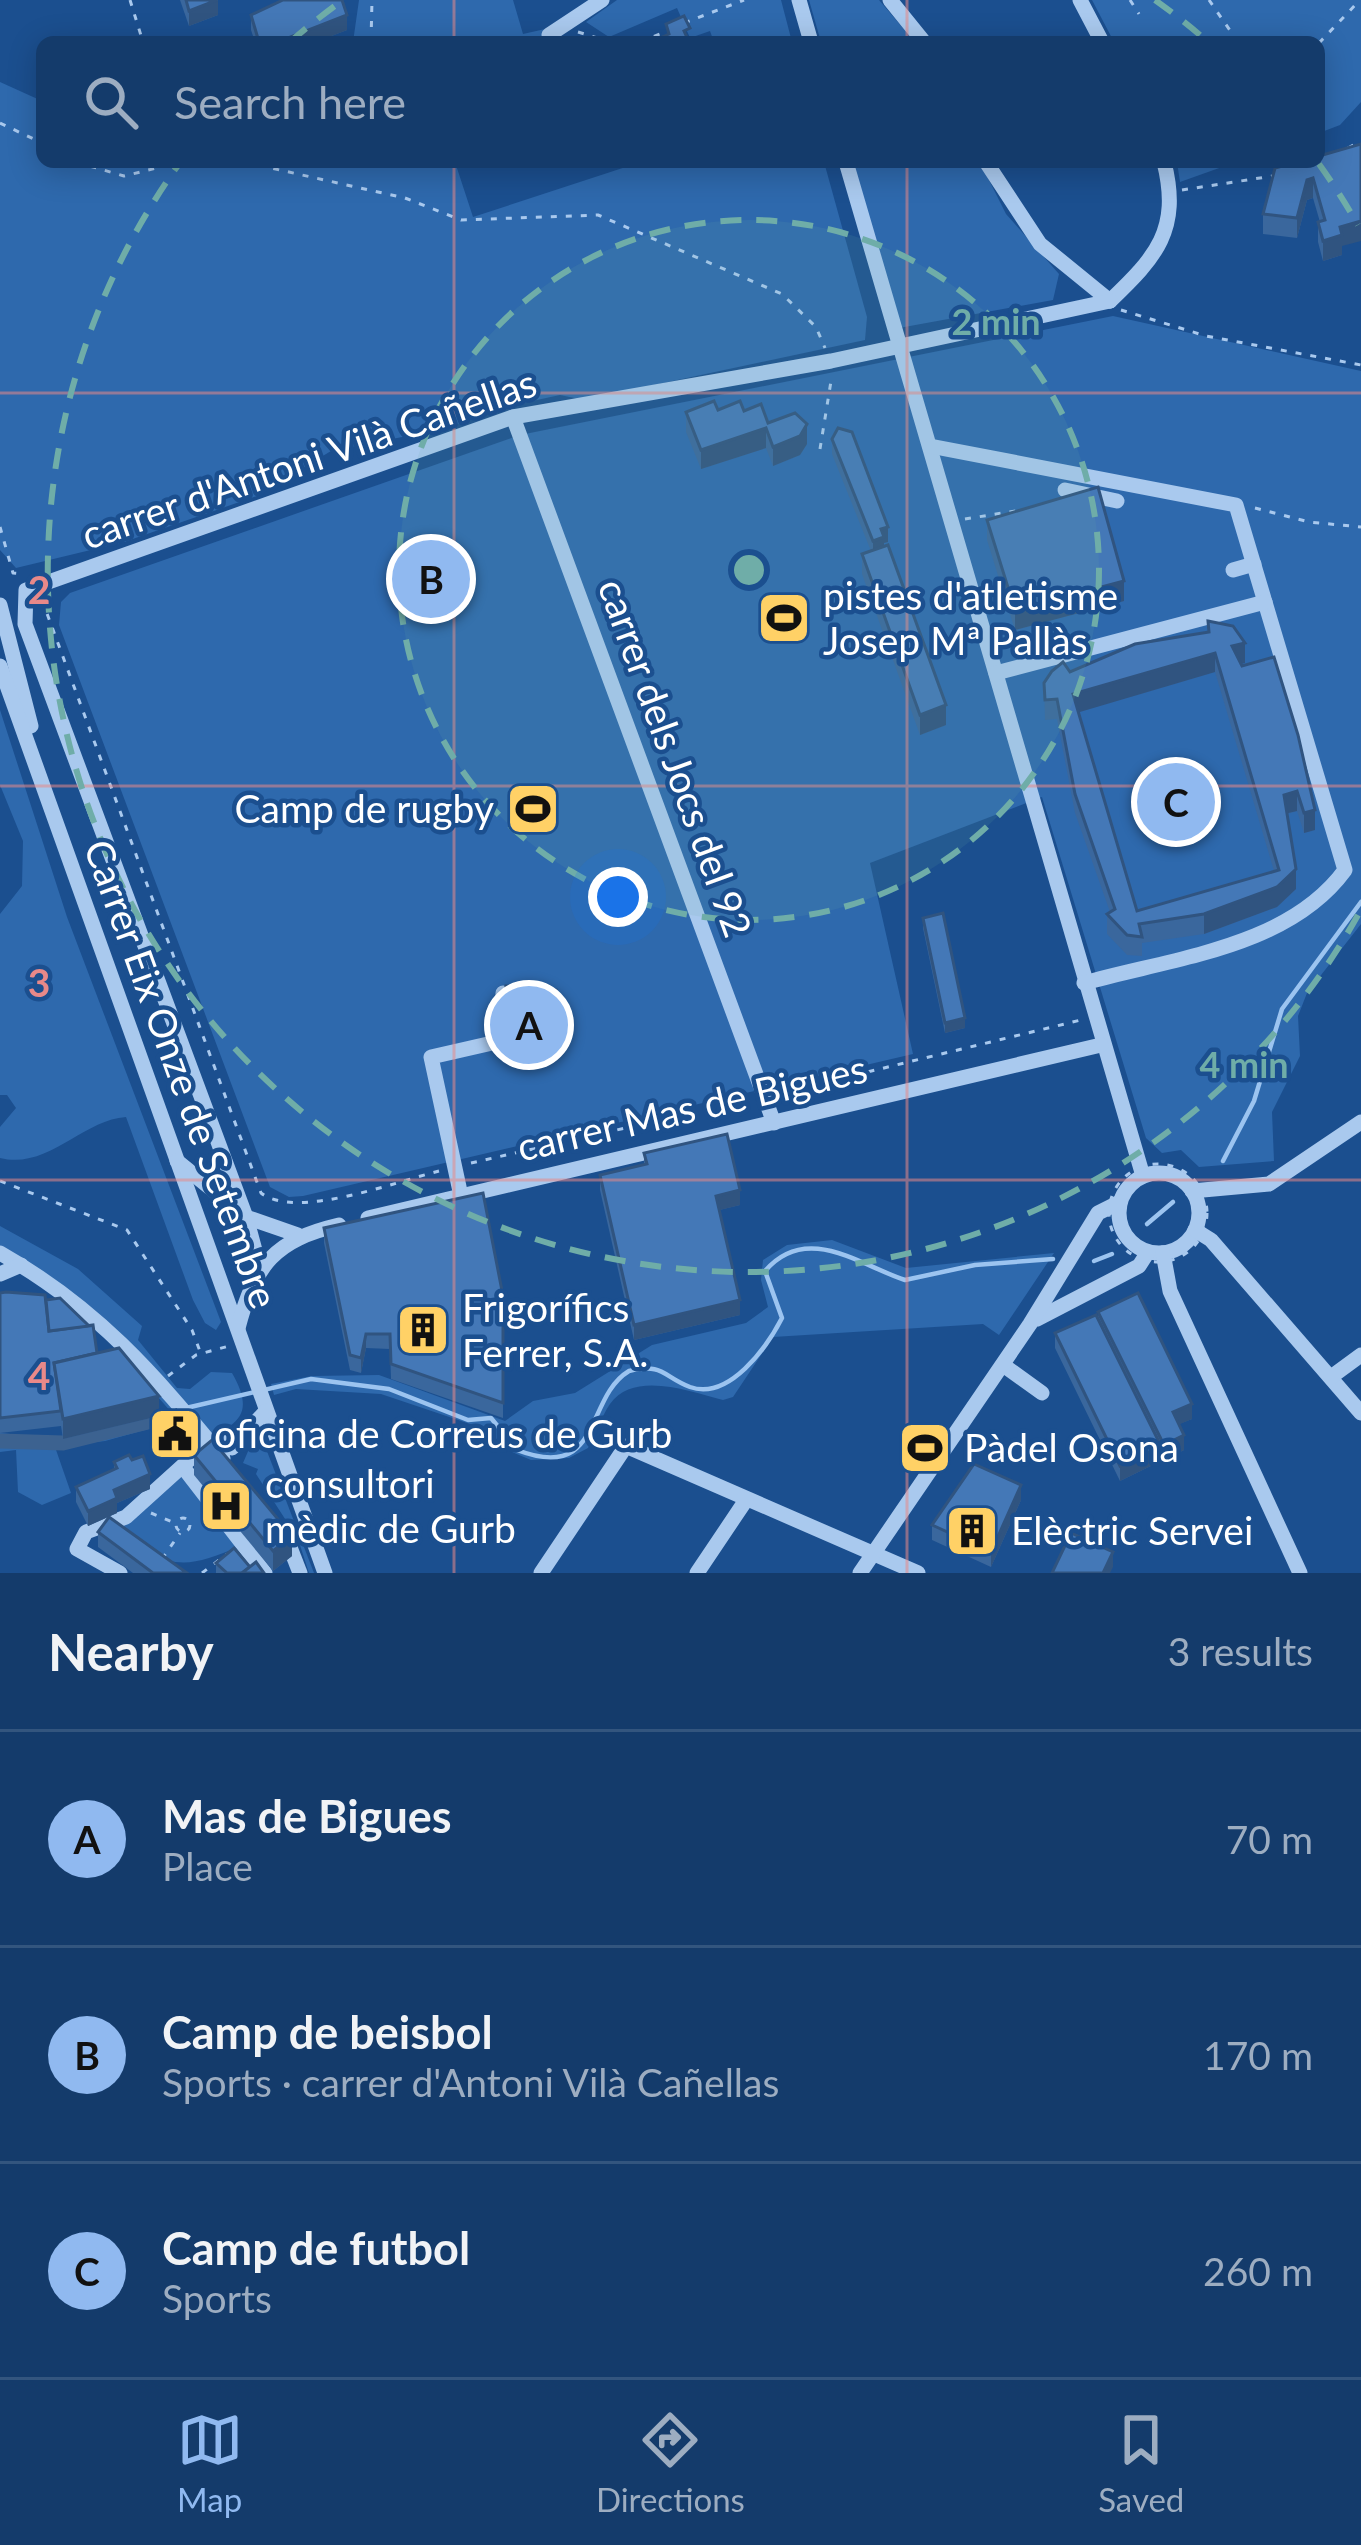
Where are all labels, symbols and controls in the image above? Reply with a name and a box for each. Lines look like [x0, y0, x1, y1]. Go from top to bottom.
search box [36, 36, 1325, 168]
icon: search [78, 69, 144, 135]
text: Search here [174, 75, 406, 129]
text: 2 min [951, 299, 1041, 343]
street label: carrer d'Antoni Vilà Cañellas [75, 359, 542, 558]
pin: B [392, 534, 470, 624]
centre of rings [728, 549, 770, 591]
text: 2 [28, 566, 50, 612]
place label: pistes d'atletisme Josep Mª Pallàs [823, 572, 1118, 663]
street label: carrer dels Jocs del 92 [590, 573, 762, 943]
sports icon: pistes d'atletisme Josep Mª Pallàs [756, 590, 812, 646]
pin: C [1137, 757, 1215, 847]
sports icon: Camp de rugby [505, 781, 561, 837]
place label: Camp de rugby [235, 785, 494, 831]
street label: Carrer Eix Onze de Setembre [76, 833, 288, 1314]
your location [588, 867, 648, 927]
text: 3 [28, 959, 50, 1005]
pin: A [490, 980, 568, 1070]
text: 4 min [1199, 1042, 1289, 1086]
street label: carrer Mas de Bigues [512, 1044, 871, 1170]
place label: Frigorífics Ferrer, S.A. [462, 1284, 649, 1375]
building icon: Frigorífics Ferrer, S.A. [395, 1302, 451, 1358]
text: 4 [28, 1352, 50, 1398]
public building icon: oficina de Correus de Gurb [147, 1406, 203, 1462]
place label: oficina de Correus de Gurb [214, 1410, 672, 1456]
sports icon: Pàdel Osona [897, 1420, 953, 1476]
place label: Pàdel Osona [964, 1424, 1179, 1470]
place label: consultori mèdic de Gurb [265, 1460, 516, 1551]
hospital icon: consultori mèdic de Gurb [198, 1478, 254, 1534]
building icon: Elèctric Servei [944, 1503, 1000, 1559]
place label: Elèctric Servei [1011, 1507, 1253, 1553]
text: Nearby [48, 1621, 214, 1682]
text: 3 results [1168, 1628, 1313, 1674]
text: Mas de Bigues [162, 1789, 452, 1843]
text: A [73, 1816, 101, 1862]
text: 70 m [1226, 1816, 1313, 1862]
text: Place [162, 1843, 253, 1889]
text: Camp de beisbol [162, 2005, 493, 2059]
text: B [74, 2032, 100, 2078]
text: 170 m [1203, 2032, 1313, 2078]
text: Sports · carrer d'Antoni Vilà Cañellas [162, 2059, 779, 2105]
text: Camp de futbol [162, 2221, 470, 2275]
text: C [74, 2248, 100, 2294]
text: 260 m [1203, 2248, 1313, 2294]
text: Sports [162, 2275, 272, 2321]
tab: Map [177, 2407, 243, 2519]
tab: Directions [596, 2407, 745, 2519]
tab: Saved [1098, 2407, 1184, 2519]

